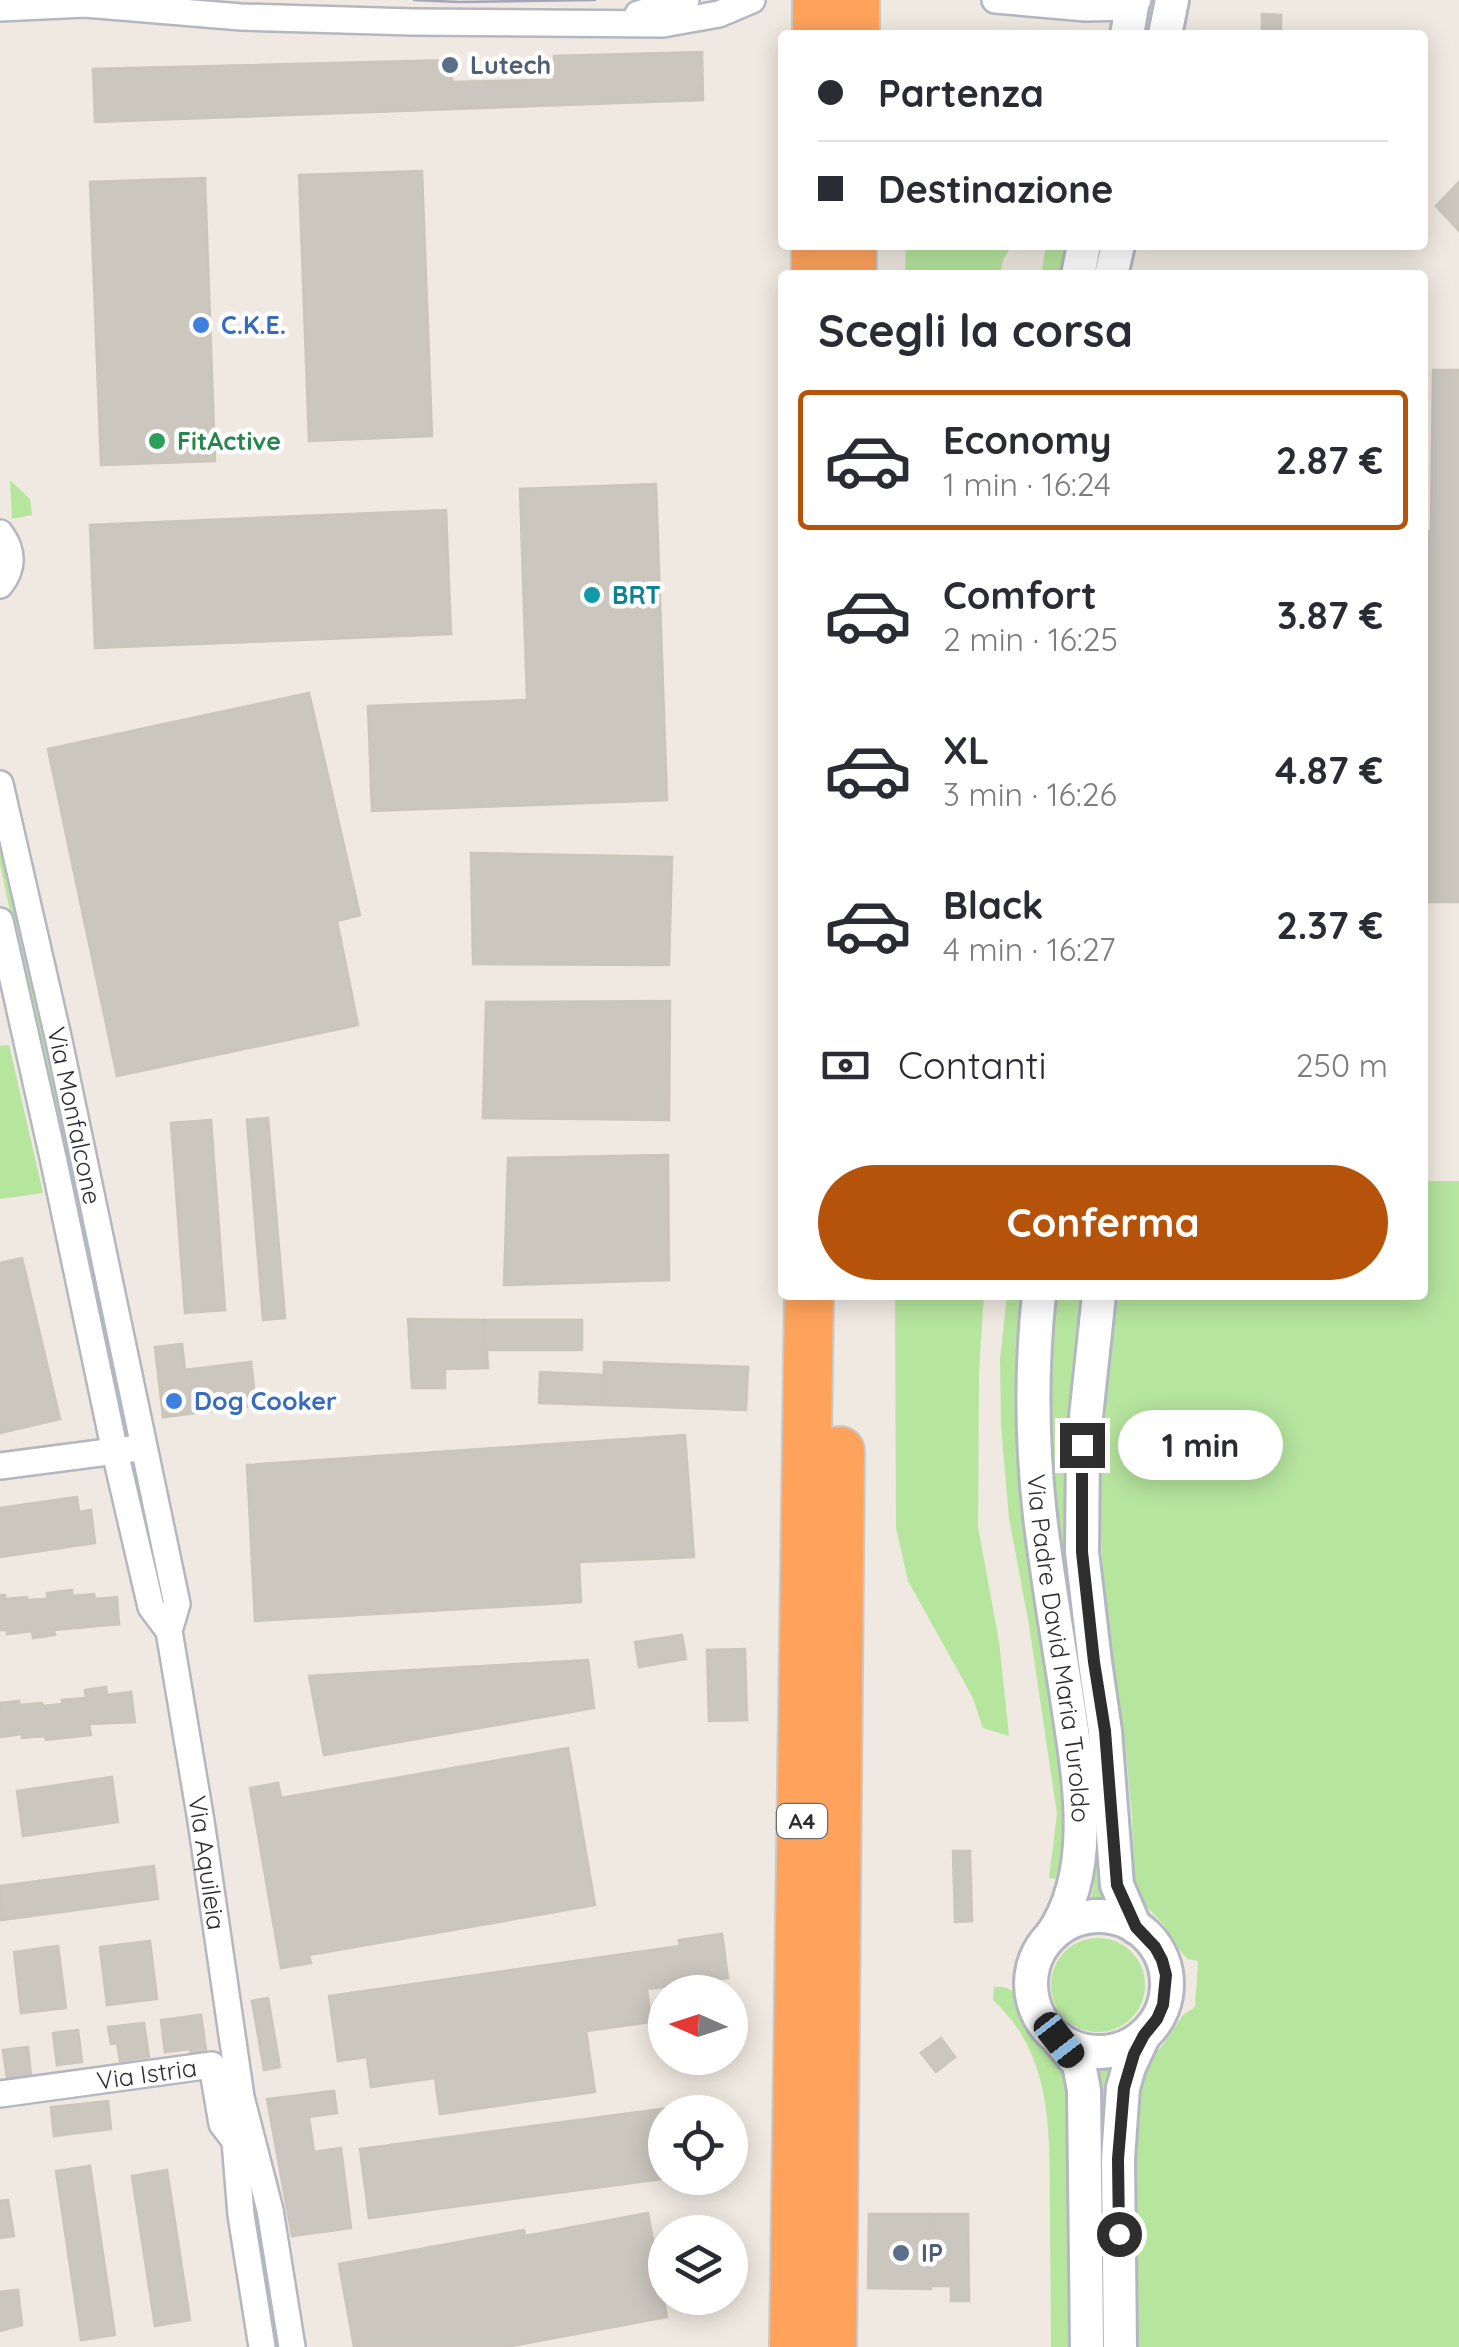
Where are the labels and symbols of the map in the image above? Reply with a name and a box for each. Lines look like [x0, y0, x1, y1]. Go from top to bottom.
place label: Lutech [470, 49, 551, 80]
marker: Lutech [439, 54, 461, 76]
place label: C.K.E. [221, 309, 286, 340]
marker: C.K.E. [190, 314, 212, 336]
place label: FitActive [177, 425, 281, 456]
marker: FitActive [146, 430, 168, 452]
place label: BRT [612, 579, 661, 610]
marker: BRT [581, 584, 603, 606]
street label: Via Monfalcone [41, 1024, 109, 1207]
place label: Dog Cooker [194, 1385, 337, 1416]
marker: Dog Cooker [163, 1390, 185, 1412]
callout: 1 min [1117, 1410, 1282, 1480]
route end [1060, 1423, 1105, 1468]
street label: Via Padre David Maria Turoldo [1021, 1473, 1097, 1823]
street label: Via Aquileia [182, 1793, 233, 1932]
road number: A4 [777, 1804, 827, 1838]
north arrow [648, 1975, 748, 2075]
car [1029, 2007, 1089, 2073]
street label: Via Istria [95, 2051, 199, 2096]
route start [1097, 2212, 1142, 2257]
place label: IP [921, 2237, 943, 2268]
marker: IP [890, 2242, 912, 2264]

